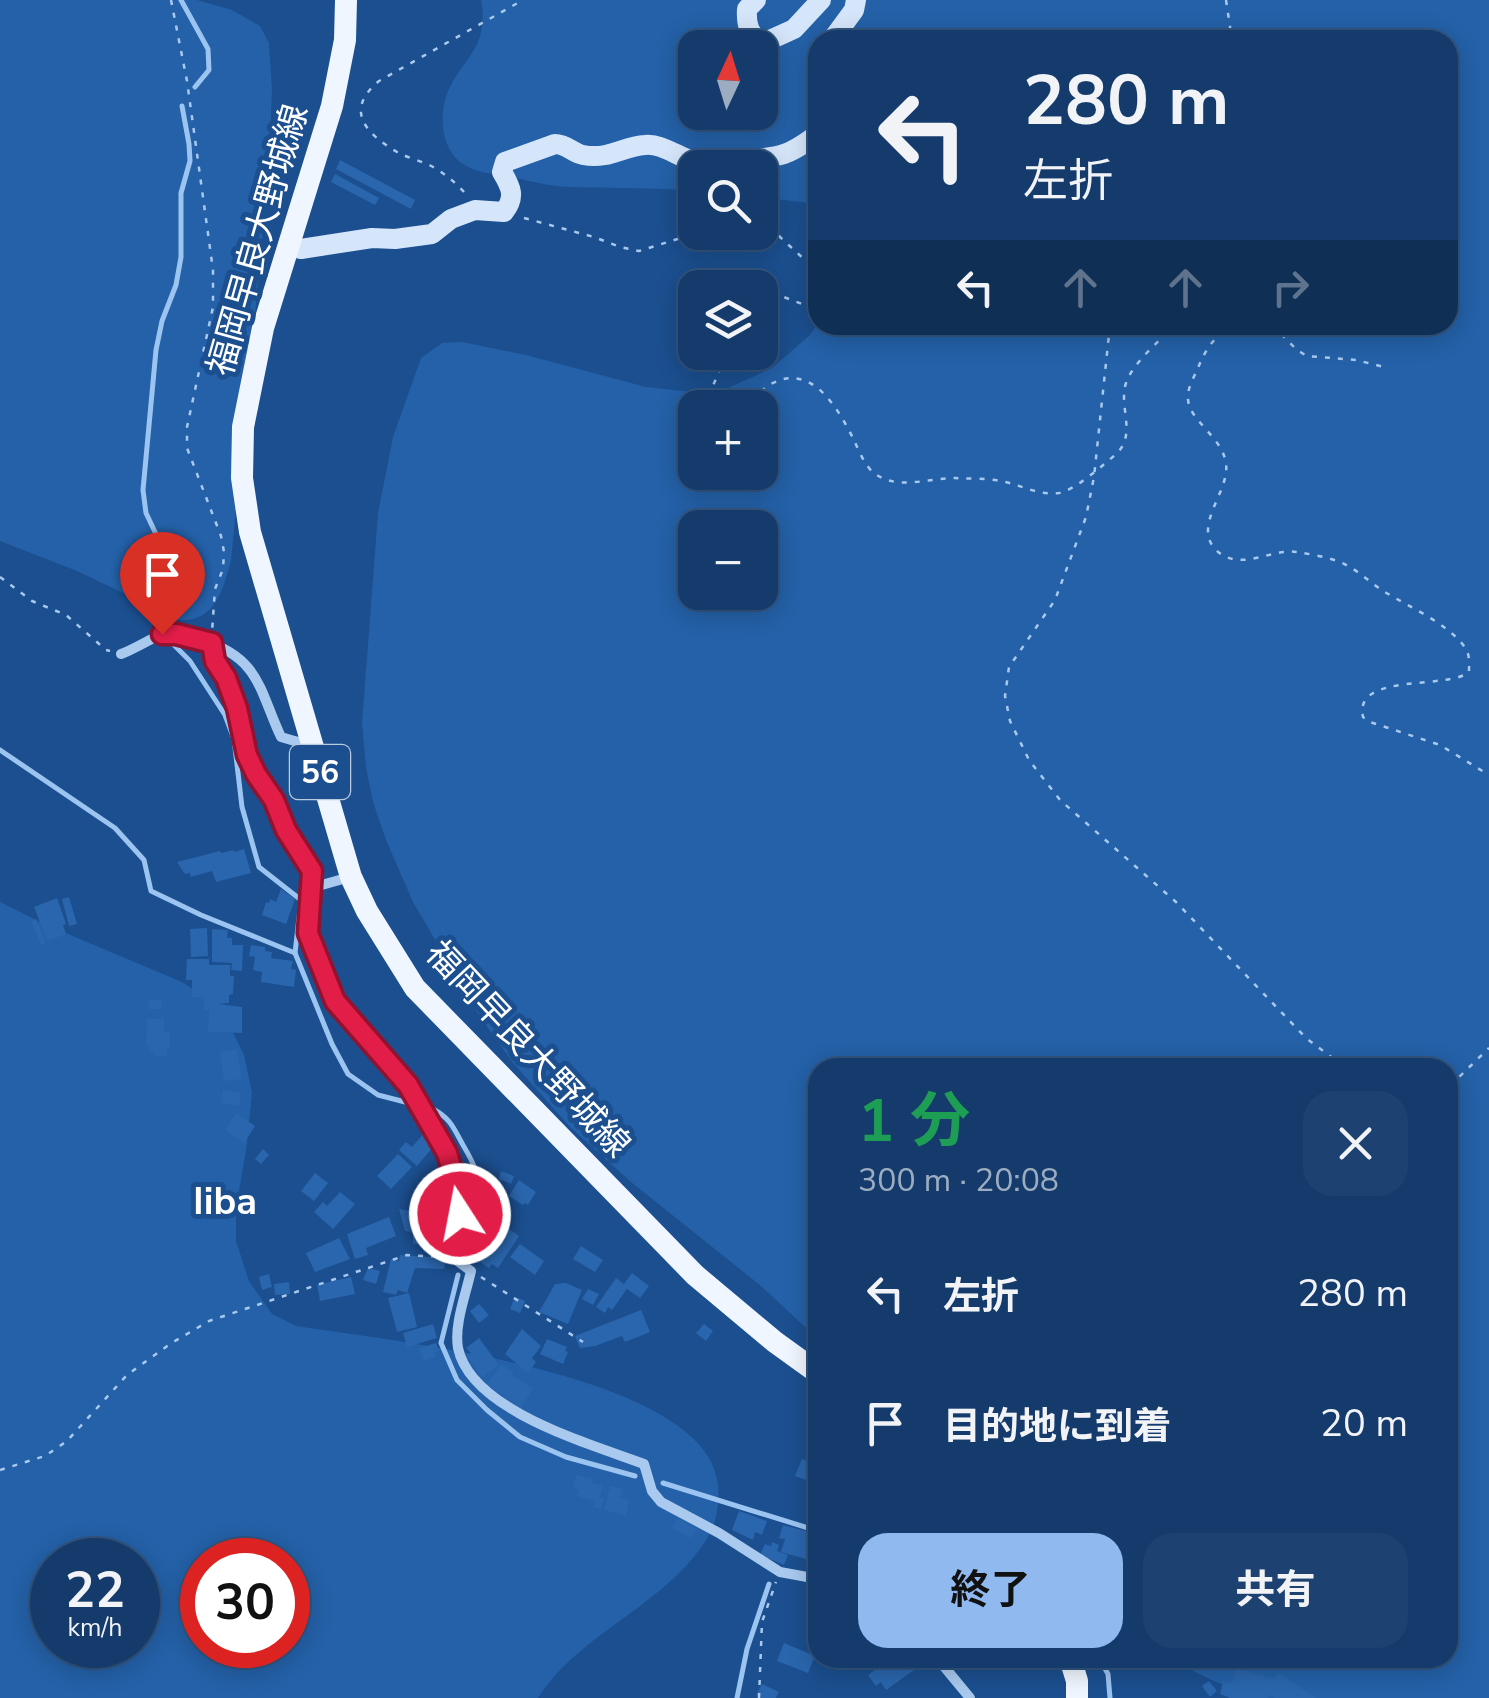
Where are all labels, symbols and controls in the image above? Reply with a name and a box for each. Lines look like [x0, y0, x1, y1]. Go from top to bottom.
north arrow [678, 30, 778, 130]
map controls [678, 30, 778, 610]
text: 280 m [1023, 53, 1229, 149]
icon: left [858, 70, 988, 200]
street label: 福岡早良大野城線 [197, 99, 319, 381]
button: search [678, 150, 778, 250]
text: 左折 [1023, 151, 1113, 212]
icon: left [948, 260, 1003, 315]
icon: ahead [1053, 260, 1108, 315]
icon: ahead [1158, 260, 1213, 315]
icon: right [1263, 260, 1318, 315]
button: layers [678, 270, 778, 370]
button: + [678, 390, 778, 490]
button: − [678, 510, 778, 610]
pin [120, 532, 205, 635]
icon: arrive [135, 547, 190, 602]
road number: 56 [290, 745, 350, 799]
street label: 福岡早良大野城線 [415, 931, 641, 1167]
text: 1 分 [858, 1080, 970, 1162]
button: close [1303, 1091, 1408, 1196]
text: 300 m · 20:08 [858, 1159, 1059, 1202]
position arrow [408, 1162, 512, 1266]
district label: Iiba [193, 1176, 257, 1227]
icon: left [858, 1266, 913, 1321]
text: 280 m [1297, 1268, 1408, 1319]
text: 左折 [943, 1271, 1019, 1322]
icon: arrive [858, 1396, 913, 1451]
text: 20 m [1320, 1398, 1408, 1449]
text: 目的地に到着 [943, 1401, 1171, 1452]
button: 終了 [858, 1533, 1123, 1648]
button: 共有 [1143, 1533, 1408, 1648]
speed limit sign: 30 [180, 1538, 310, 1668]
text: 22 [65, 1556, 125, 1625]
text: km/h [67, 1611, 123, 1645]

